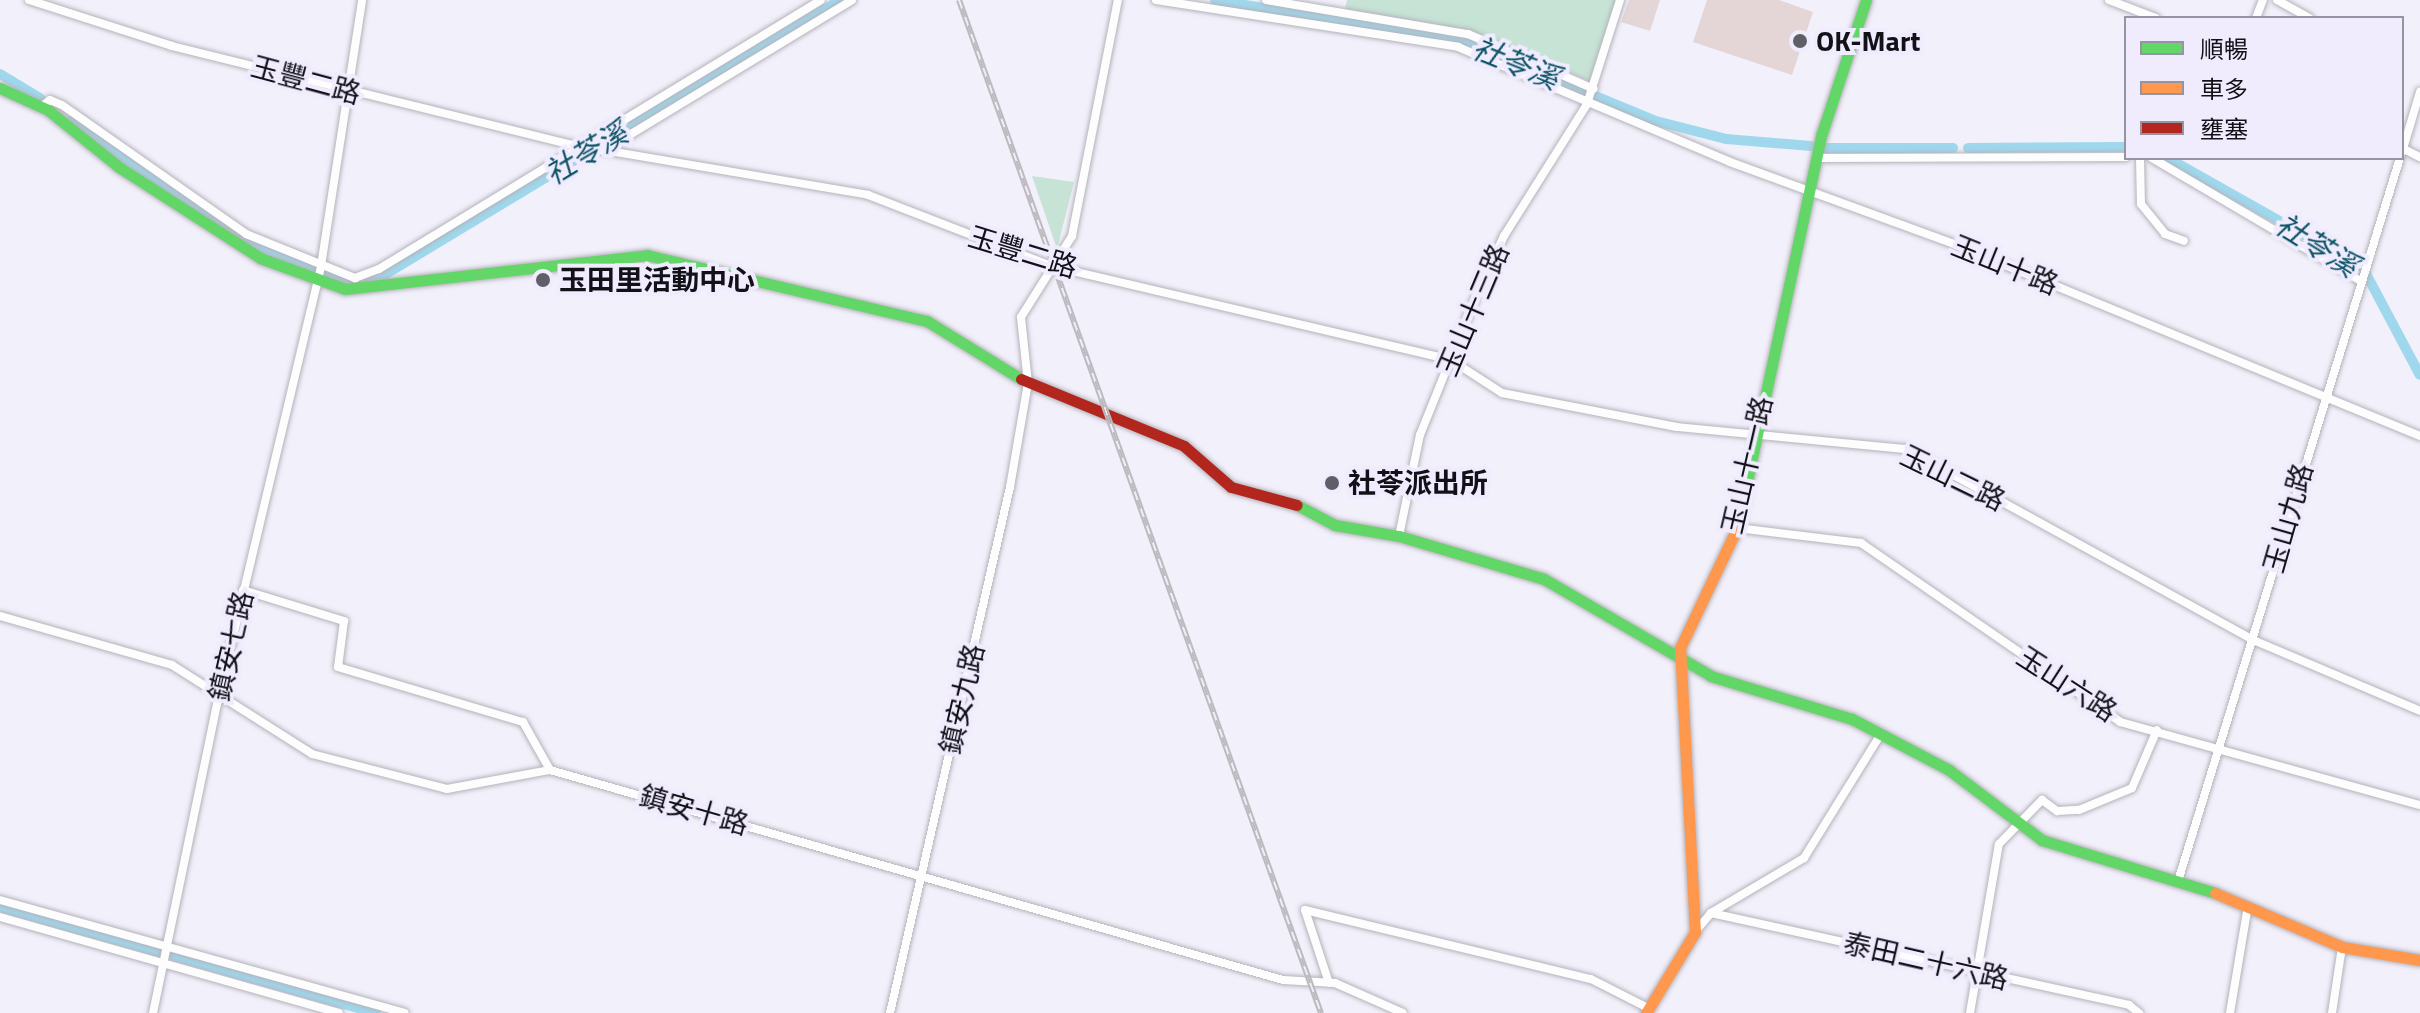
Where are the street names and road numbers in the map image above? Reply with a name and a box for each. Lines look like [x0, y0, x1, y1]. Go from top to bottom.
street label: 玉豐二路 [248, 49, 364, 111]
street label: 玉豐二路 [965, 220, 1081, 284]
street label: 玉山十路 [1947, 228, 2063, 302]
street label: 玉山十三路 [1430, 239, 1516, 381]
street label: 玉山十一路 [1715, 393, 1779, 537]
street label: 玉山二路 [1895, 438, 2011, 518]
street label: 玉山九路 [2256, 460, 2320, 576]
street label: 鎮安七路 [202, 588, 260, 704]
street label: 玉山六路 [2011, 639, 2123, 729]
street label: 鎮安九路 [933, 641, 991, 757]
street label: 鎮安十路 [636, 778, 752, 842]
street label: 泰田二十六路 [1840, 926, 2012, 996]

